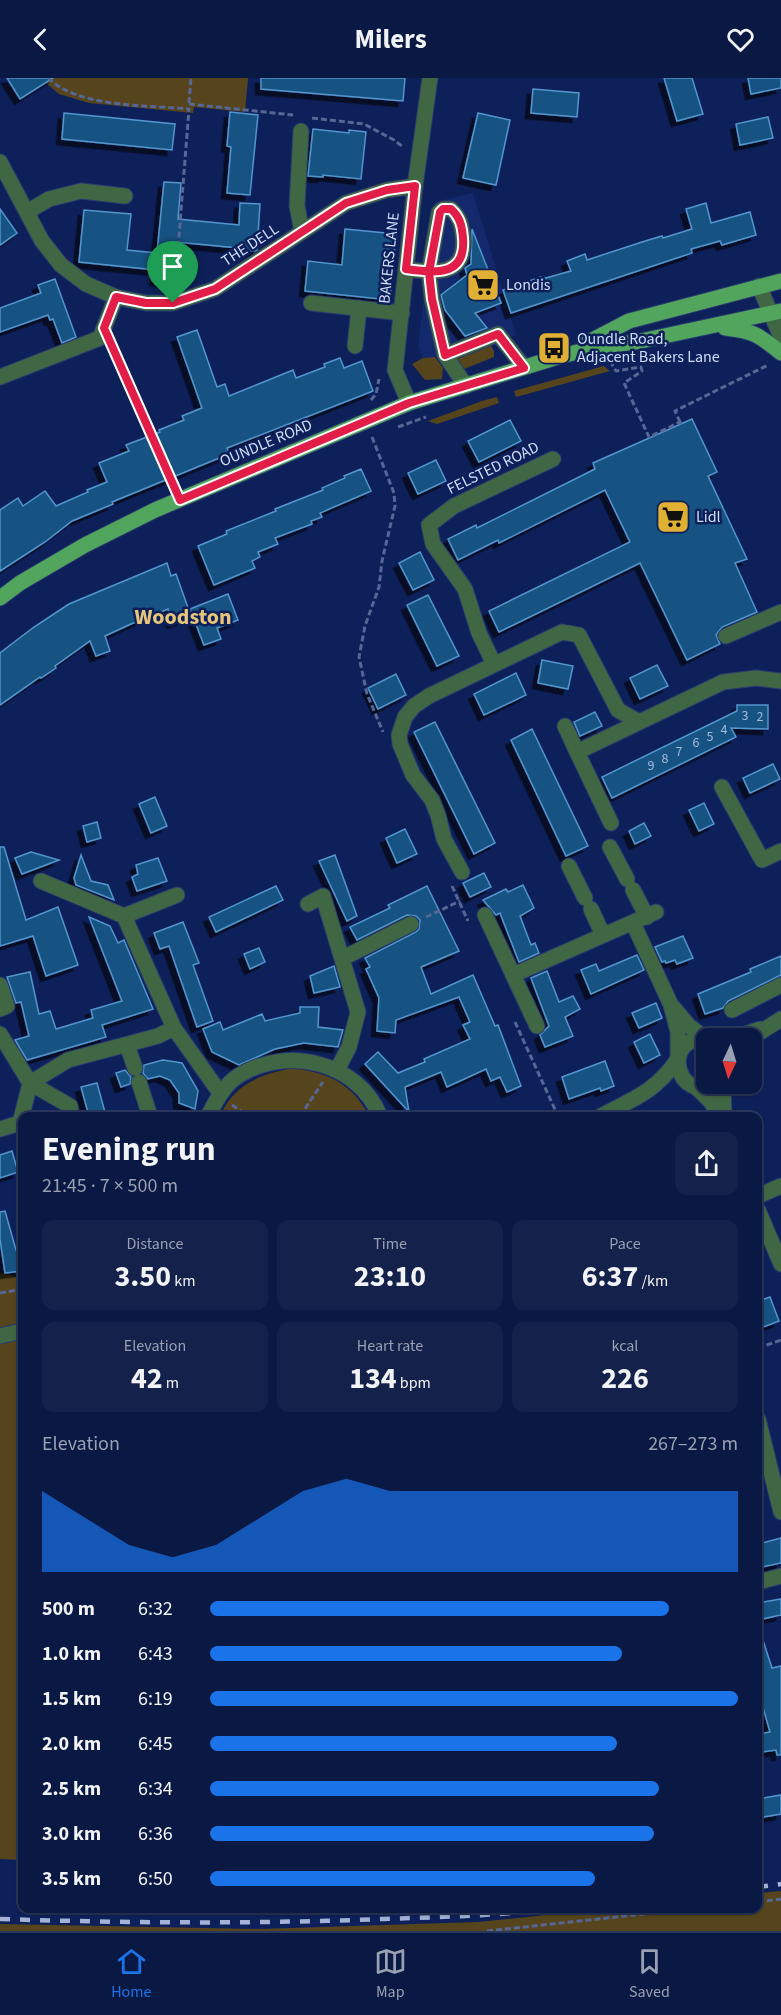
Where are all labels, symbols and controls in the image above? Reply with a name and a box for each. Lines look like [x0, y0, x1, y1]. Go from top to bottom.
text: Milers [354, 20, 427, 59]
icon: back [24, 23, 57, 56]
icon: heart [724, 23, 757, 56]
street label: BAKERS LANE [373, 211, 405, 305]
street label: THE DELL [217, 218, 283, 272]
pin [147, 241, 198, 303]
icon: arrive [156, 250, 189, 283]
supermarket icon: Londis [465, 267, 501, 303]
place label: Londis [506, 274, 551, 296]
place label: Oundle Road, Adjacent Bakers Lane [577, 328, 720, 368]
bus stop icon: Oundle Road, Adjacent Bakers Lane [536, 330, 572, 366]
street label: OUNDLE ROAD [216, 414, 316, 472]
street label: FELSTED ROAD [443, 436, 543, 500]
supermarket icon: Lidl [655, 499, 691, 535]
place label: Lidl [696, 506, 721, 528]
district label: Woodston [134, 601, 232, 633]
house number: 3 [742, 706, 749, 726]
house number: 2 [757, 707, 764, 727]
house number: 4 [721, 720, 728, 740]
house number: 5 [707, 727, 714, 747]
house number: 6 [693, 733, 700, 753]
house number: 7 [676, 742, 683, 762]
house number: 8 [662, 749, 669, 769]
house number: 9 [648, 756, 655, 776]
north arrow [696, 1028, 762, 1094]
map controls [696, 1028, 762, 1094]
text: Evening run [42, 1126, 216, 1173]
button: share [675, 1132, 738, 1195]
text: 21:45 · 7 × 500 m [42, 1172, 178, 1200]
text: Distance [127, 1233, 183, 1255]
text: Time [373, 1233, 407, 1255]
text: Pace [609, 1233, 641, 1255]
text: 3.50 [115, 1255, 171, 1298]
text: 23:10 [354, 1255, 426, 1298]
text: 6:37 [582, 1255, 638, 1298]
text: km [171, 1270, 195, 1292]
text: /km [638, 1270, 668, 1292]
text: Elevation [124, 1335, 186, 1357]
text: Heart rate [357, 1335, 423, 1357]
text: kcal [612, 1335, 638, 1357]
text: 42 [131, 1357, 163, 1400]
text: 134 [349, 1357, 397, 1400]
text: 226 [601, 1357, 649, 1400]
text: m [163, 1372, 179, 1394]
text: bpm [397, 1372, 431, 1394]
text: Elevation [42, 1430, 120, 1458]
text: 267–273 m [648, 1430, 738, 1458]
text: 500 m [42, 1595, 95, 1623]
text: 6:32 [138, 1595, 173, 1623]
text: 1.0 km [42, 1640, 101, 1668]
text: 6:43 [138, 1640, 173, 1668]
text: 1.5 km [42, 1685, 101, 1713]
text: 6:19 [138, 1685, 173, 1713]
text: 2.0 km [42, 1730, 101, 1758]
text: 6:45 [138, 1730, 173, 1758]
text: 2.5 km [42, 1775, 101, 1803]
text: 6:34 [138, 1775, 173, 1803]
text: 3.0 km [42, 1820, 101, 1848]
text: 6:36 [138, 1820, 173, 1848]
text: 3.5 km [42, 1865, 101, 1893]
text: 6:50 [138, 1865, 173, 1893]
tab: Home [111, 1945, 151, 2003]
tab: Map [374, 1945, 407, 2003]
tab: Saved [629, 1945, 670, 2003]

